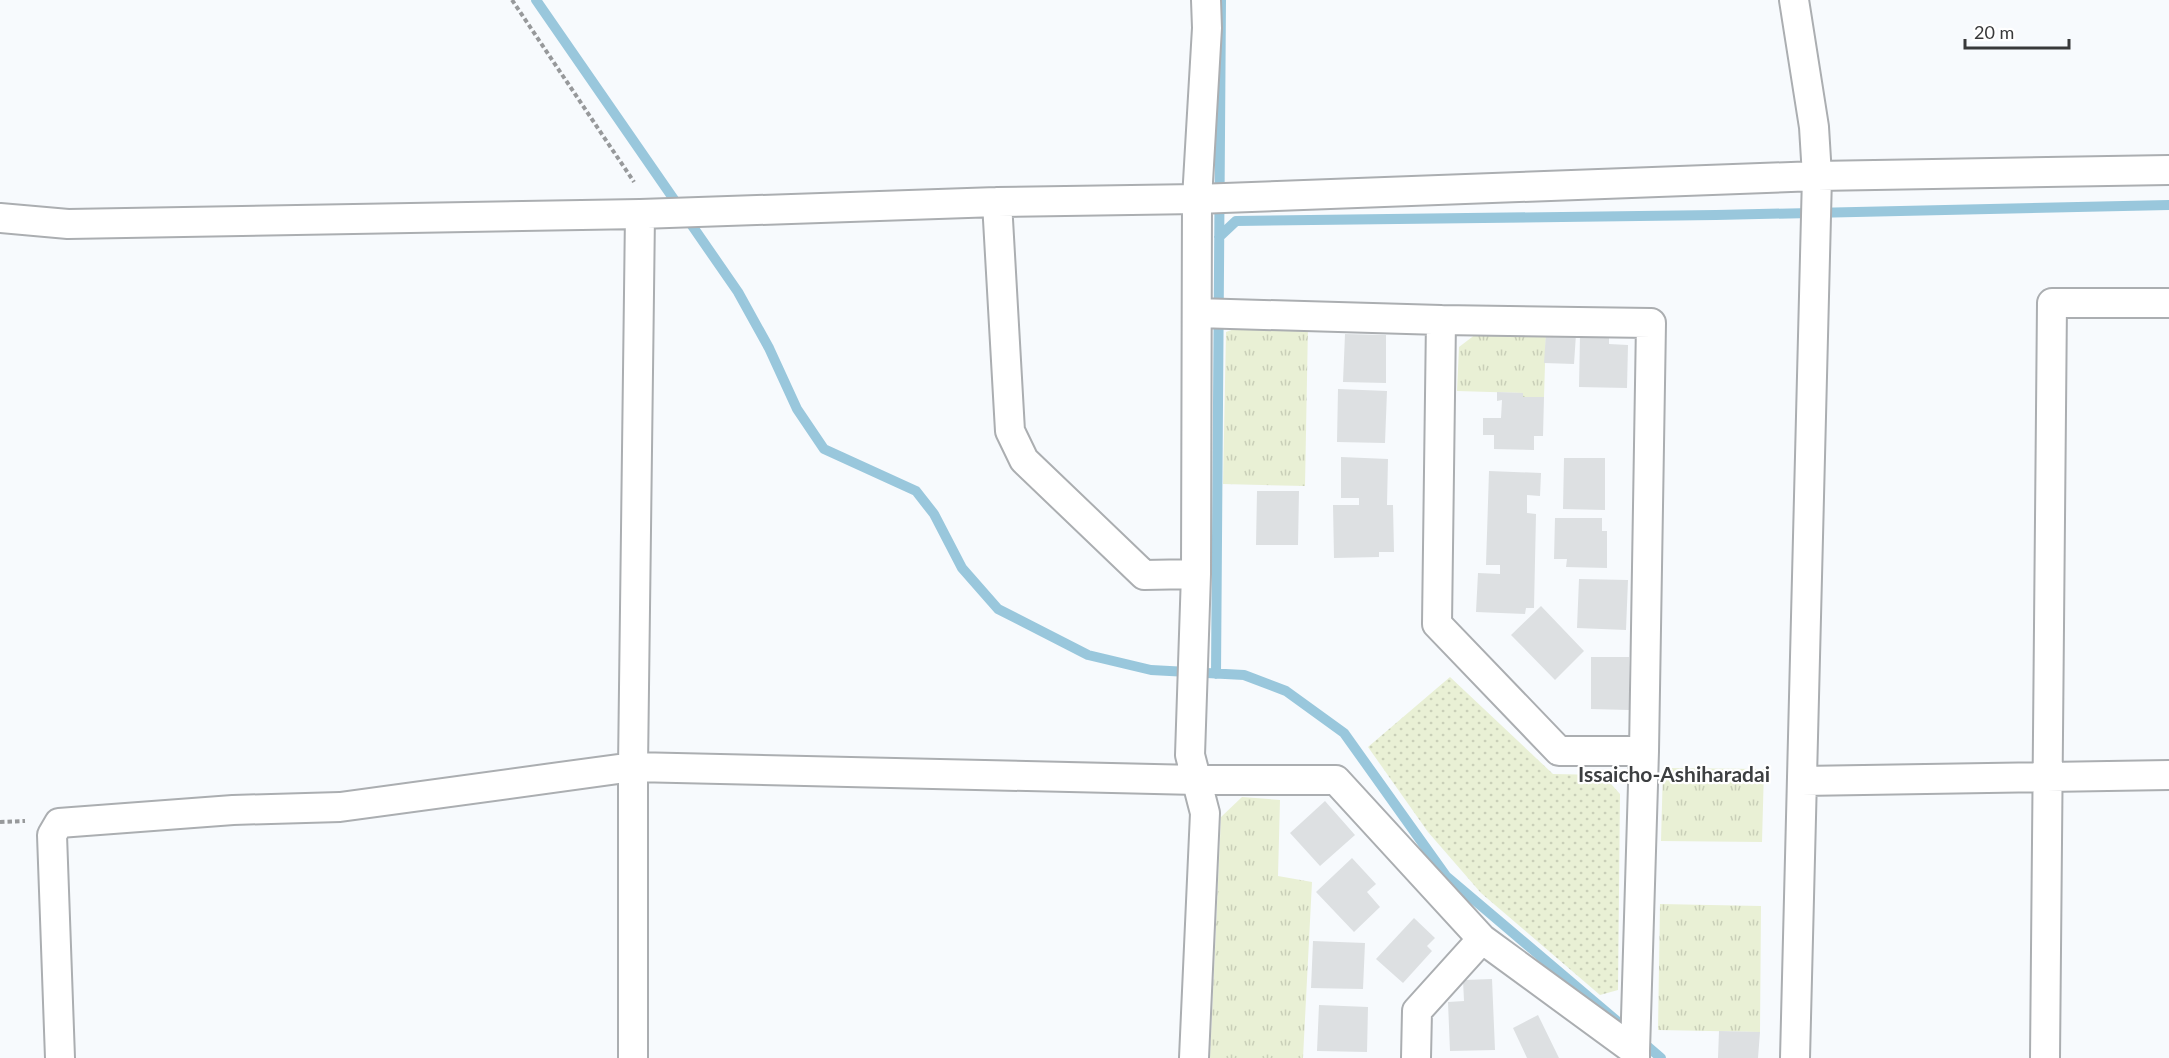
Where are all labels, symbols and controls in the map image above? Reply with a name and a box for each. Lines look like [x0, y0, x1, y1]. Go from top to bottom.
scale bar [1965, 12, 2068, 50]
text: 20 m [1974, 21, 2014, 43]
district label: Issaicho-Ashiharadai [1578, 761, 1770, 786]

